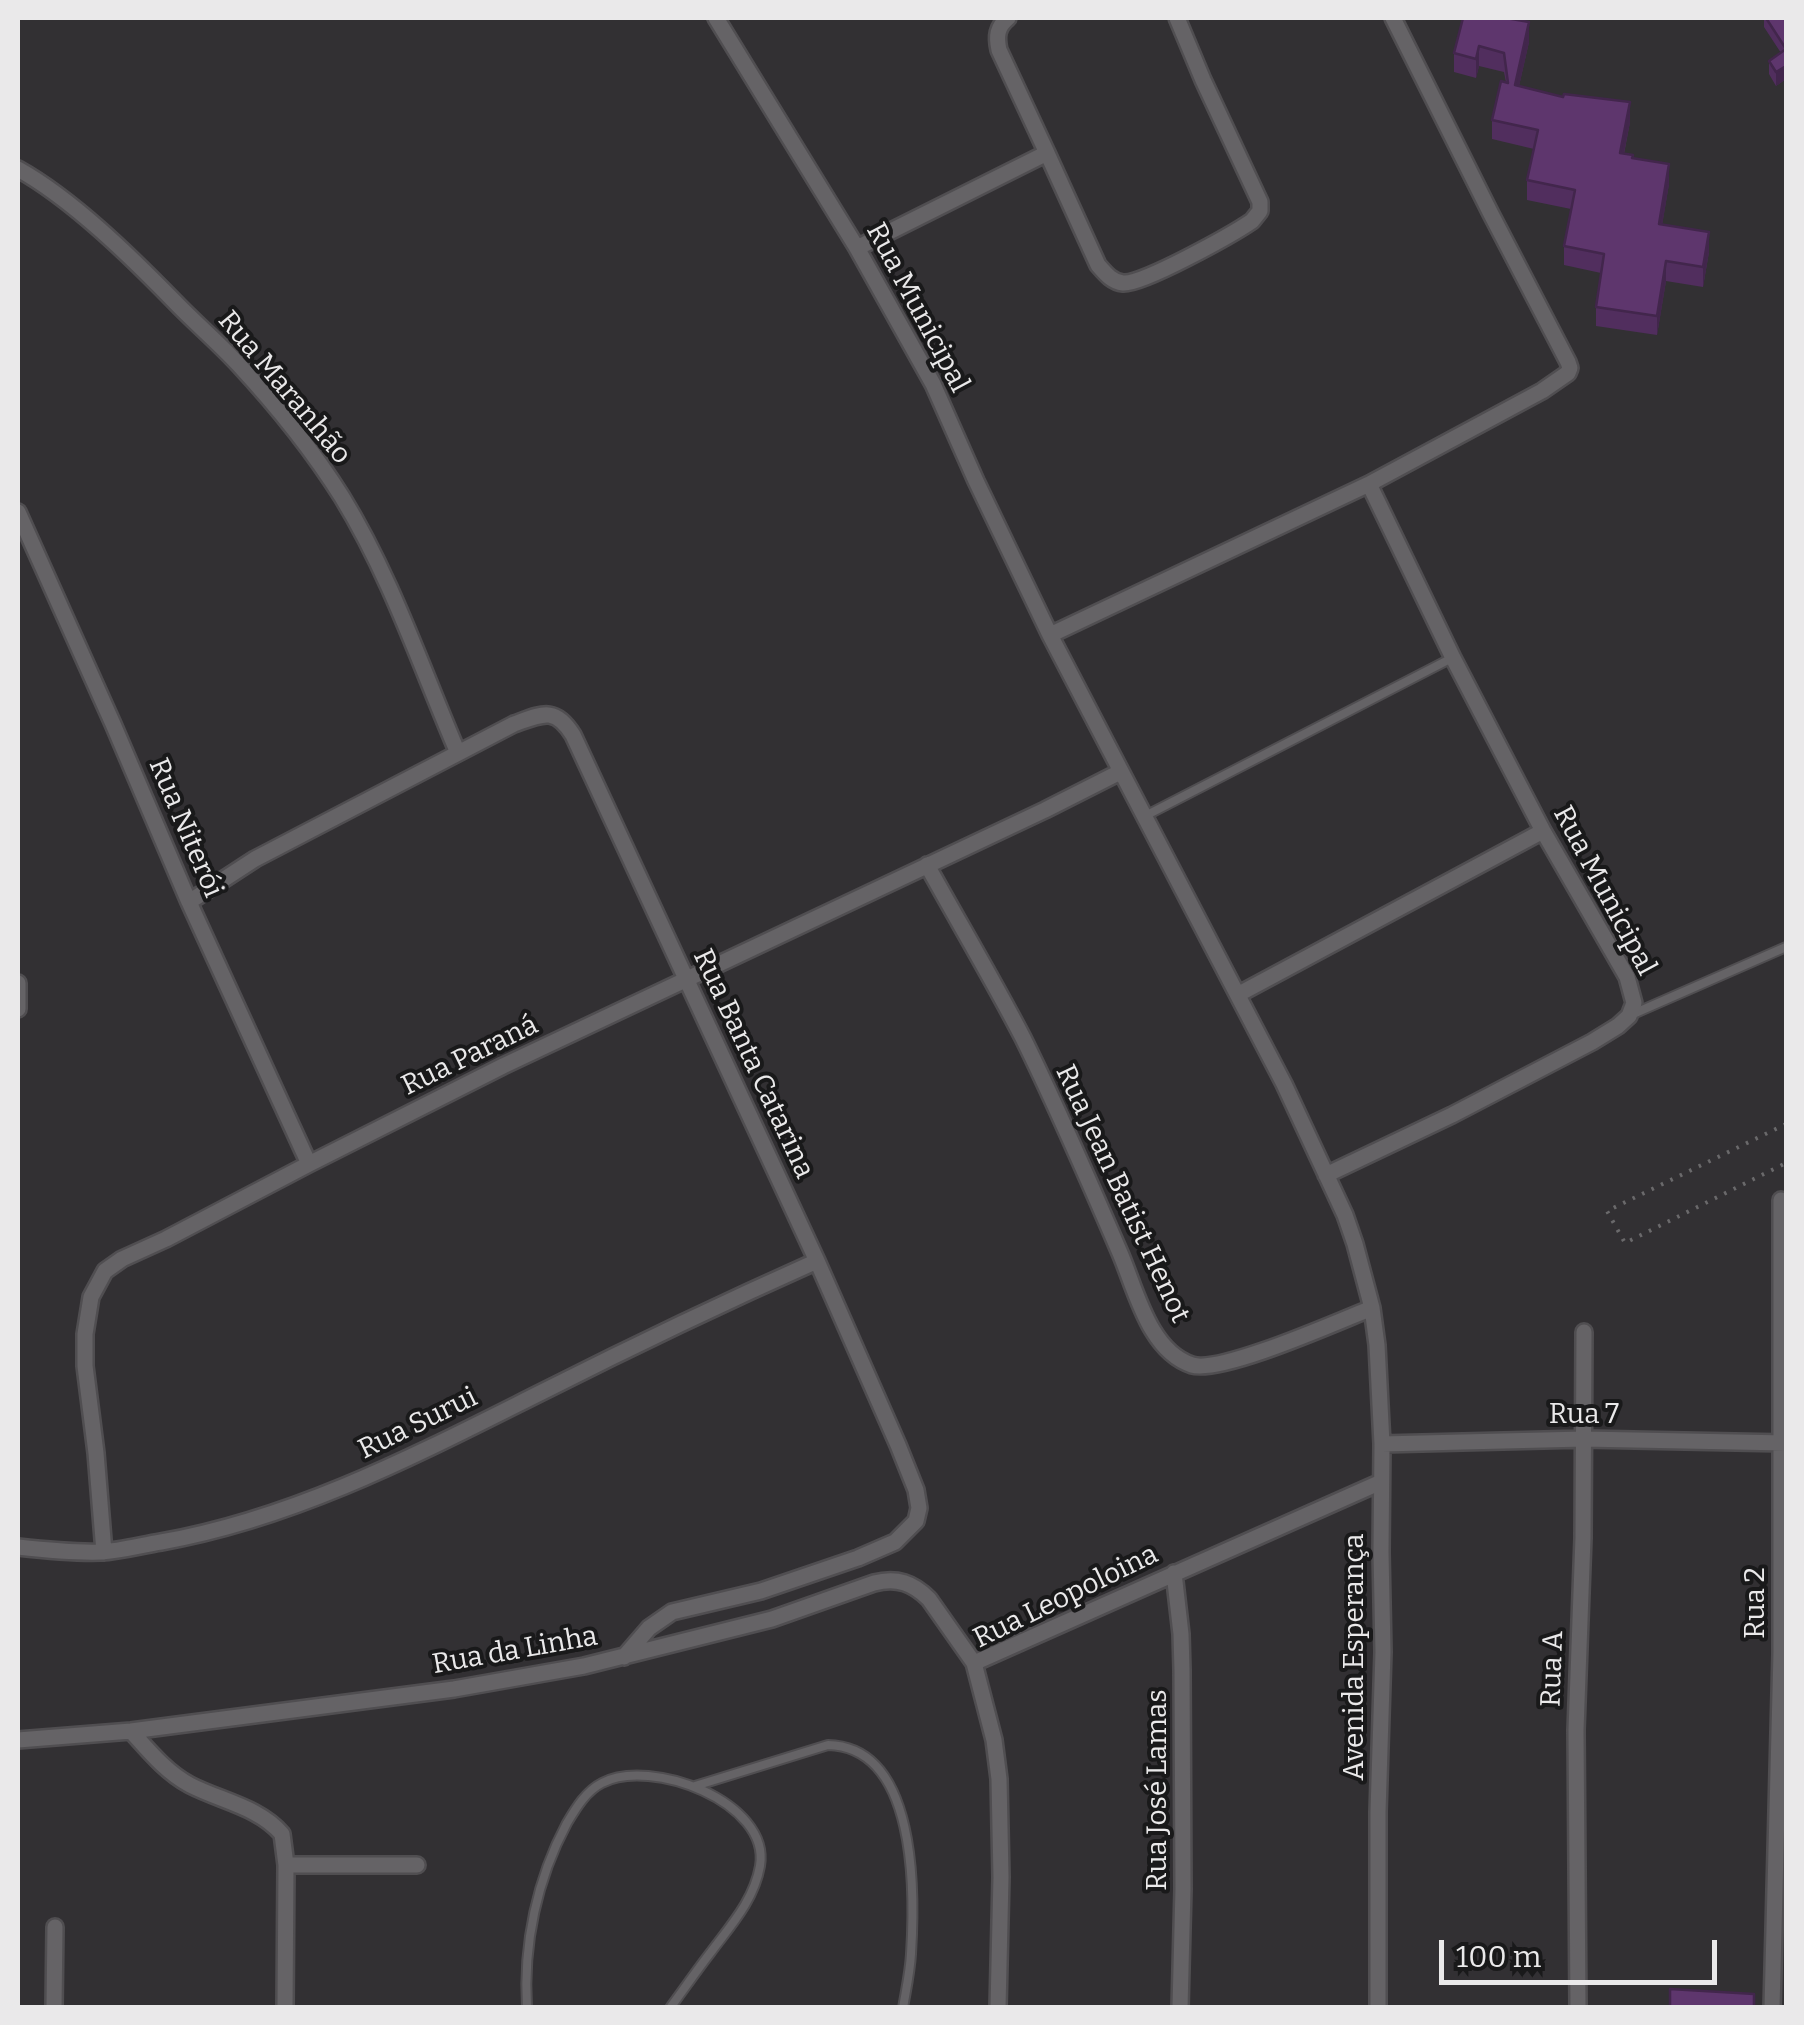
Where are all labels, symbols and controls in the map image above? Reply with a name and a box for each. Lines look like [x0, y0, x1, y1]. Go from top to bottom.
street label: Rua Municipal [858, 218, 976, 398]
street label: Rua Maranhão [210, 305, 358, 471]
street label: Rua Niterói [141, 753, 229, 903]
street label: Rua Municipal [1545, 801, 1663, 981]
street label: Rua Banta Catarina [685, 944, 821, 1184]
street label: Rua Paraná [396, 1009, 544, 1103]
street label: Rua Jean Batist Henot [1048, 1060, 1196, 1328]
street label: Rua Surui [353, 1381, 483, 1467]
street label: Rua 7 [1549, 1398, 1619, 1432]
street label: Avenida Esperança [1338, 1533, 1372, 1781]
street label: Rua Leopoloina [968, 1538, 1164, 1656]
street label: Rua 2 [1739, 1567, 1773, 1639]
street label: Rua da Linha [430, 1620, 600, 1682]
street label: Rua A [1535, 1630, 1571, 1708]
street label: Rua José Lamas [1141, 1689, 1175, 1891]
scale bar [1444, 1920, 1722, 1982]
text: 100 m [1456, 1939, 1541, 1975]

